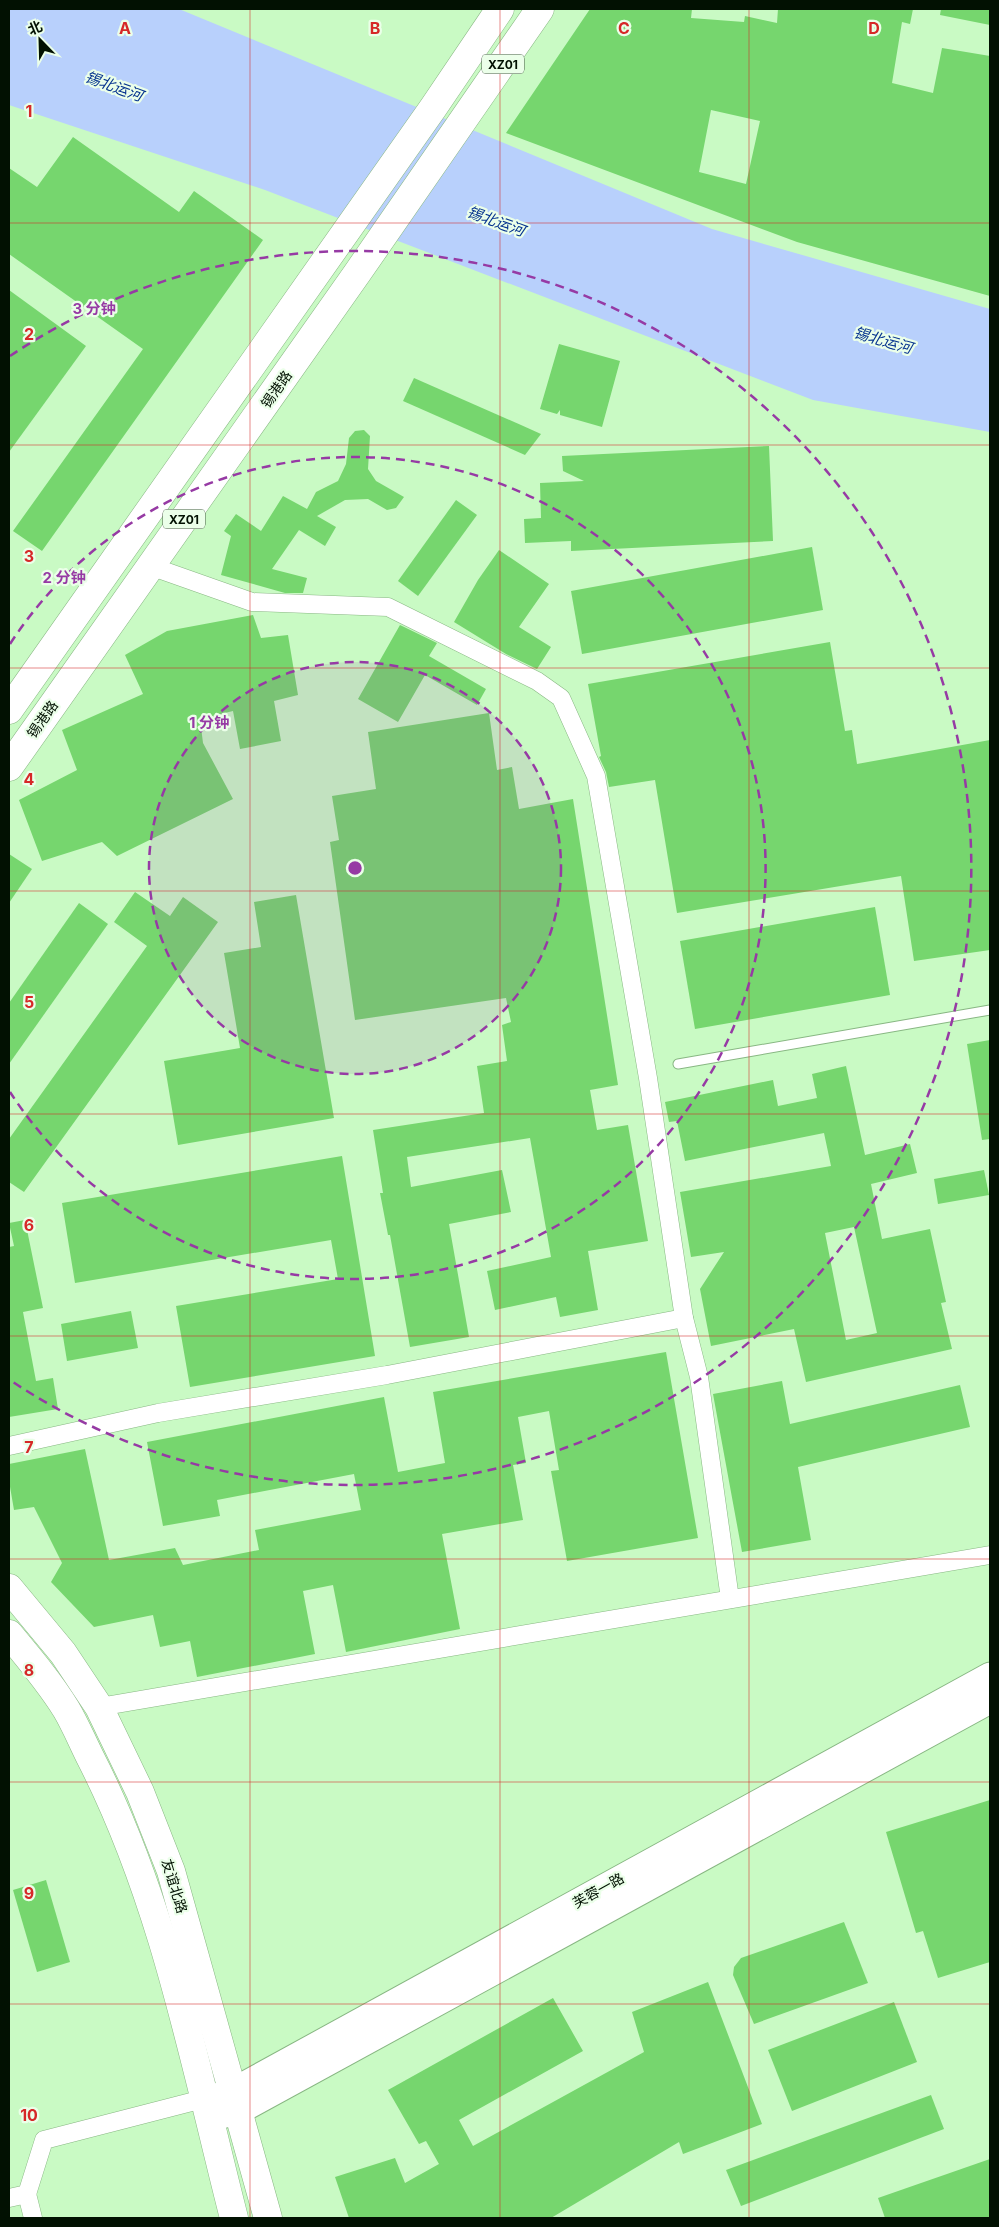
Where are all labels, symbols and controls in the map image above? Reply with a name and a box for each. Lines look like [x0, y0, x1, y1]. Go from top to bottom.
north arrow [15, 15, 65, 65]
text: 北 [25, 17, 44, 38]
text: A [119, 18, 131, 38]
text: B [370, 18, 380, 38]
text: C [618, 18, 630, 38]
text: D [868, 18, 880, 38]
road number: XZ01 [482, 54, 524, 74]
water label: 锡北运河 [83, 67, 148, 106]
text: 1 [26, 101, 32, 121]
water label: 锡北运河 [465, 202, 530, 241]
text: 3 分钟 [72, 299, 116, 318]
water label: 锡北运河 [852, 323, 917, 358]
text: 2 [24, 324, 34, 344]
street label: 锡港路 [257, 367, 295, 411]
road number: XZ01 [163, 509, 205, 528]
text: 3 [24, 546, 34, 566]
text: 2 分钟 [42, 568, 86, 587]
street label: 锡港路 [23, 697, 61, 741]
text: 1 分钟 [189, 713, 229, 732]
text: 4 [24, 769, 35, 789]
centre of rings [346, 859, 364, 877]
text: 5 [24, 992, 34, 1012]
text: 6 [24, 1215, 34, 1235]
text: 7 [24, 1437, 34, 1457]
text: 8 [24, 1660, 34, 1680]
street label: 友谊北路 [159, 1857, 191, 1915]
street label: 芙蓉一路 [569, 1869, 627, 1911]
text: 9 [24, 1883, 34, 1903]
text: 10 [20, 2105, 38, 2125]

